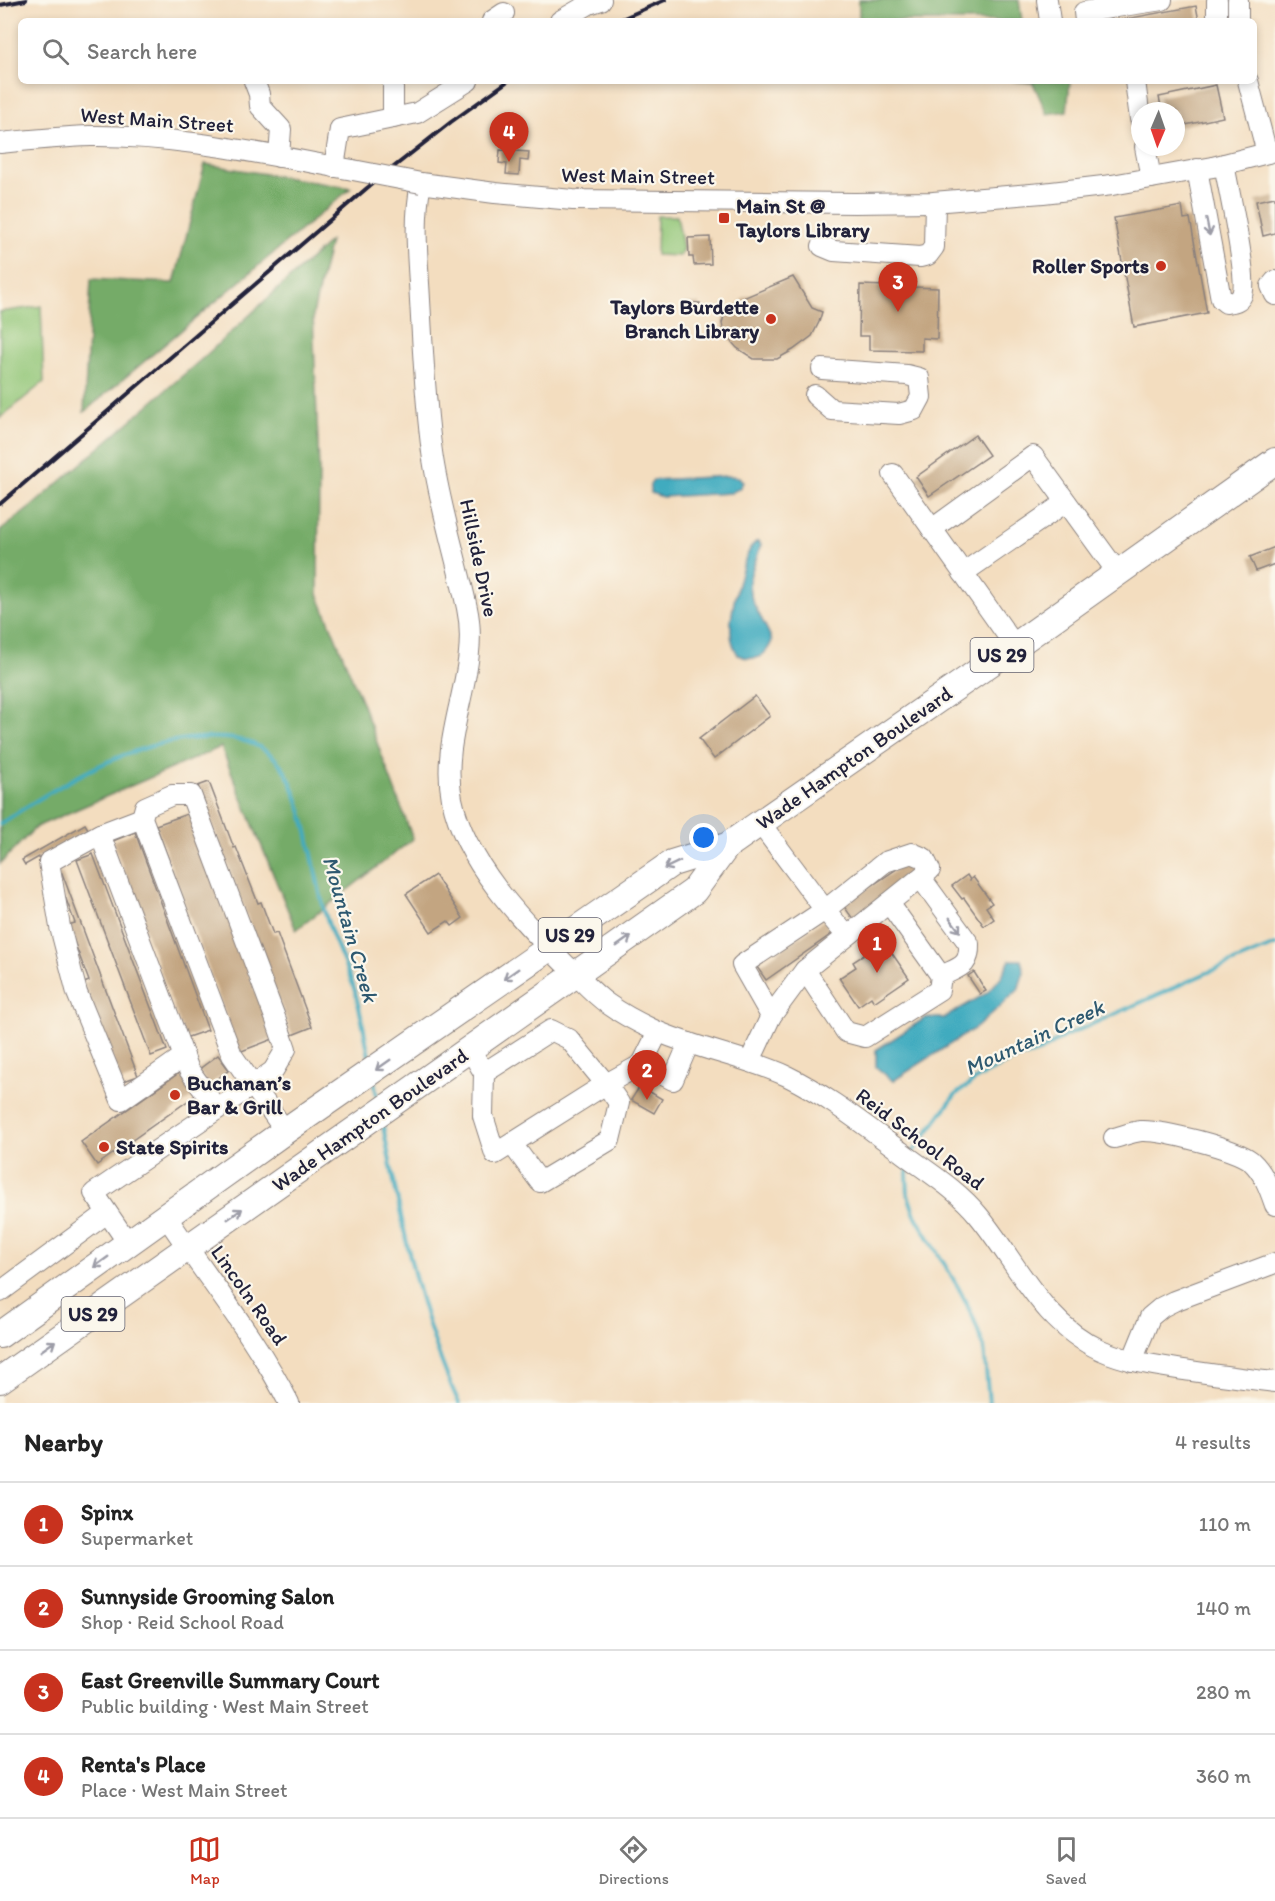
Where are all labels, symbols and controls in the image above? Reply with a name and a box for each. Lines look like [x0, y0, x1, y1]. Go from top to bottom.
search box [18, 18, 1257, 84]
icon: search [39, 35, 72, 68]
text: Search here [87, 38, 197, 65]
street label: West Main Street [79, 102, 235, 137]
north arrow [1131, 102, 1185, 156]
pin: 4 [490, 112, 528, 162]
street label: West Main Street [561, 162, 715, 189]
place label: Main St @ Taylors Library [735, 193, 870, 243]
marker: Main St @ Taylors Library [717, 211, 731, 225]
one-way arrow [1202, 217, 1213, 236]
place label: Roller Sports [1032, 253, 1149, 279]
marker: Roller Sports [1154, 259, 1168, 273]
pin: 3 [878, 262, 918, 312]
place label: Taylors Burdette Branch Library [609, 294, 759, 344]
marker: Taylors Burdette Branch Library [764, 312, 778, 326]
street label: Hillside Drive [455, 497, 504, 619]
road number: US 29 [970, 638, 1034, 672]
street label: Wade Hampton Boulevard [751, 680, 957, 835]
your location [689, 823, 718, 852]
water label: Mountain Creek [317, 853, 385, 1007]
one-way arrow [663, 859, 681, 871]
one-way arrow [949, 917, 961, 933]
road number: US 29 [538, 918, 602, 952]
pin: 1 [858, 924, 896, 973]
one-way arrow [615, 935, 632, 947]
one-way arrow [503, 968, 520, 980]
water label: Mountain Creek [960, 993, 1110, 1082]
street label: Wade Hampton Boulevard [267, 1042, 473, 1197]
pin: 2 [628, 1050, 666, 1100]
one-way arrow [375, 1058, 391, 1071]
place label: Buchanan’s Bar & Grill [187, 1070, 291, 1119]
street label: Reid School Road [851, 1082, 989, 1195]
marker: Buchanan’s Bar & Grill [168, 1088, 182, 1102]
place label: State Spirits [116, 1134, 228, 1160]
marker: State Spirits [97, 1140, 111, 1154]
one-way arrow [226, 1208, 243, 1220]
street label: Lincoln Road [206, 1240, 293, 1349]
one-way arrow [94, 1256, 110, 1268]
road number: US 29 [62, 1297, 124, 1331]
one-way arrow [39, 1340, 55, 1352]
text: Nearby [24, 1426, 103, 1458]
text: 4 results [1175, 1430, 1251, 1454]
text: Spinx [81, 1499, 133, 1526]
text: 1 [39, 1512, 48, 1536]
text: 110 m [1199, 1512, 1251, 1536]
text: Supermarket [81, 1526, 193, 1550]
text: Sunnyside Grooming Salon [81, 1583, 334, 1610]
text: 2 [38, 1596, 49, 1620]
text: 140 m [1196, 1596, 1251, 1620]
text: Shop · Reid School Road [81, 1610, 284, 1634]
text: East Greenville Summary Court [81, 1667, 380, 1694]
text: 3 [38, 1680, 49, 1704]
text: 280 m [1196, 1680, 1251, 1704]
text: Public building · West Main Street [81, 1694, 369, 1718]
text: Renta's Place [81, 1751, 206, 1778]
text: 4 [37, 1764, 50, 1788]
text: 360 m [1196, 1764, 1251, 1788]
text: Place · West Main Street [81, 1778, 288, 1802]
tab: Map [188, 1833, 221, 1888]
tab: Directions [598, 1833, 669, 1888]
tab: Saved [1046, 1833, 1087, 1888]

